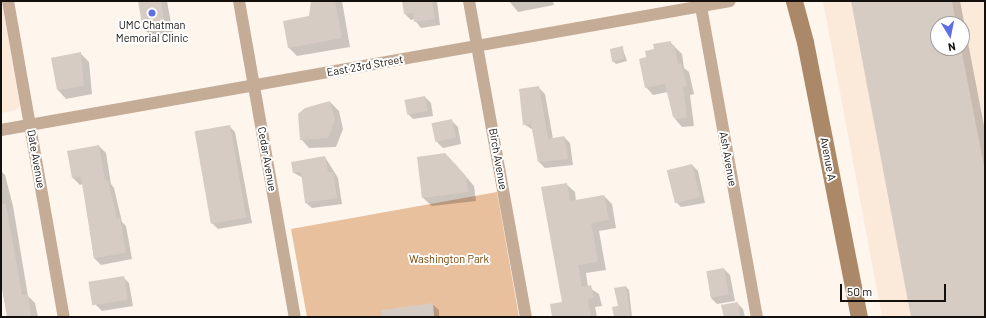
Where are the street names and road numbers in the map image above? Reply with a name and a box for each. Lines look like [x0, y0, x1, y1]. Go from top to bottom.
street label: East 23rd Street [326, 53, 404, 79]
street label: Cedar Avenue [255, 126, 279, 192]
street label: Birch Avenue [486, 127, 510, 191]
street label: Date Avenue [24, 129, 48, 189]
street label: Ash Avenue [717, 131, 739, 187]
street label: Avenue A [817, 136, 839, 182]

